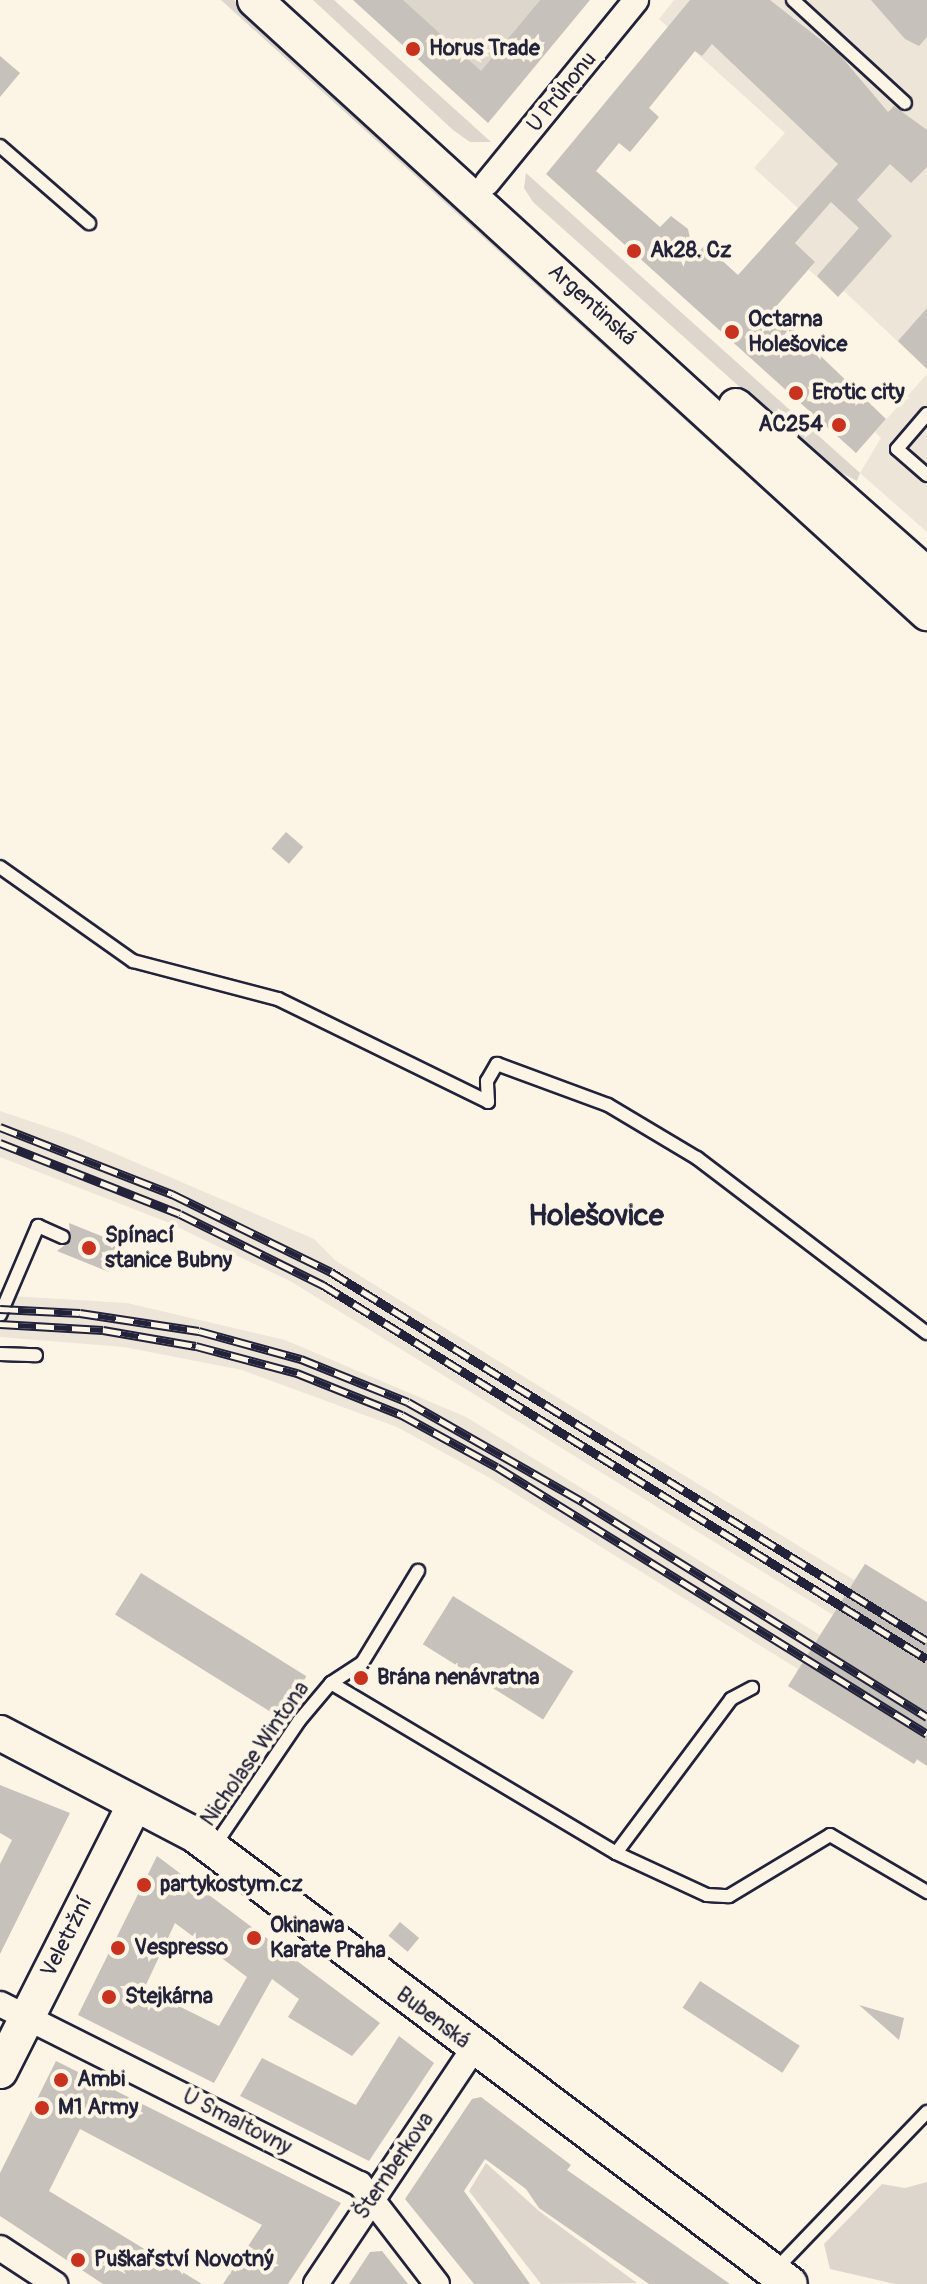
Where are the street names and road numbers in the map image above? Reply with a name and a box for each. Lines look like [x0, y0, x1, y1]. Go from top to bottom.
street label: U Průhonu [522, 46, 602, 138]
street label: Argentinská [542, 258, 642, 352]
street label: Nicholase Wintona [195, 1676, 315, 1832]
street label: Veletržní [36, 1892, 98, 1982]
street label: Bubenská [391, 1982, 475, 2054]
street label: U Smaltovny [178, 2083, 296, 2161]
street label: Šternberkova [348, 2107, 440, 2225]

